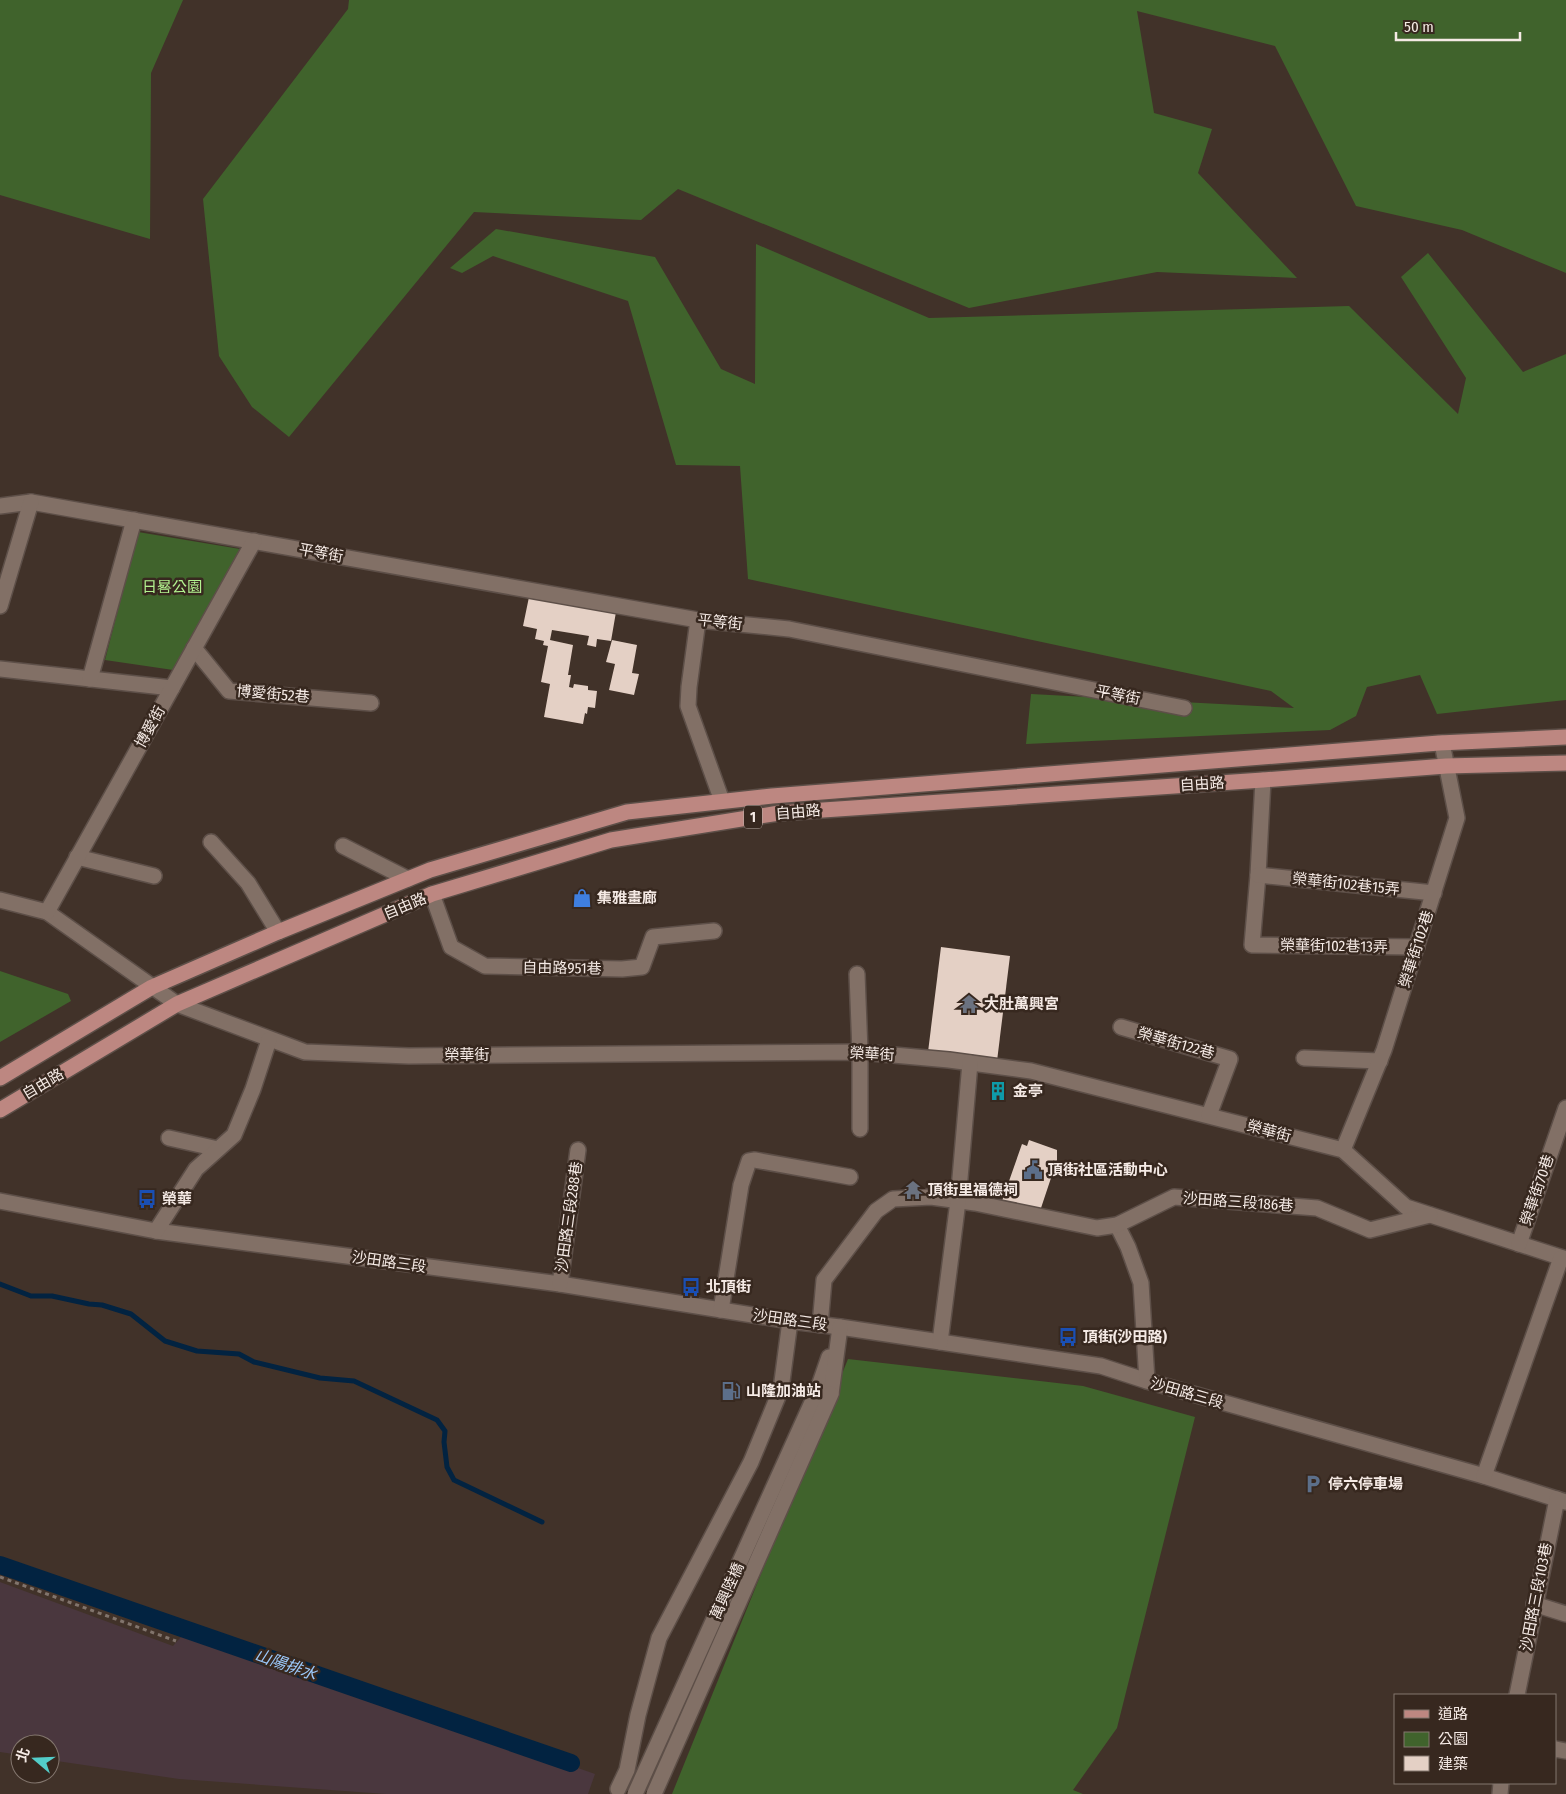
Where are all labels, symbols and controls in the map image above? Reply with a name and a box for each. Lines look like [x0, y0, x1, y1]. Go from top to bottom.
scale bar [1396, 10, 1520, 42]
text: 50 m [1404, 18, 1434, 36]
street label: 平等街 [297, 540, 345, 566]
park label: 日晷公園 [142, 578, 202, 596]
street label: 平等街 [697, 611, 743, 633]
street label: 博愛街52巷 [236, 682, 310, 706]
street label: 平等街 [1094, 682, 1142, 708]
street label: 博愛街 [131, 703, 169, 751]
street label: 自由路 [1179, 773, 1225, 795]
street label: 自由路 [775, 801, 821, 823]
road number: 1 [744, 806, 762, 829]
street label: 榮華街102巷15弄 [1291, 869, 1401, 899]
shop icon: 集雅畫廊 [571, 887, 593, 909]
street label: 自由路 [381, 889, 429, 923]
place label: 集雅畫廊 [597, 889, 657, 907]
street label: 榮華街102巷 [1395, 908, 1437, 990]
street label: 榮華街102巷13弄 [1280, 936, 1388, 956]
street label: 自由路951巷 [522, 958, 602, 978]
temple icon: 大肚萬興宮 [958, 993, 980, 1015]
place label: 大肚萬興宮 [984, 995, 1059, 1013]
street label: 榮華街122巷 [1136, 1023, 1216, 1063]
street label: 榮華街 [849, 1044, 895, 1064]
street label: 榮華街 [444, 1046, 490, 1064]
street label: 自由路 [19, 1065, 67, 1103]
building icon: 金亭 [987, 1080, 1009, 1102]
place label: 金亭 [1013, 1082, 1043, 1100]
street label: 榮華街 [1245, 1116, 1293, 1146]
street label: 榮華街70巷 [1516, 1152, 1558, 1228]
public building icon: 頂街社區活動中心 [1022, 1159, 1044, 1181]
street label: 沙田路三段288巷 [552, 1160, 586, 1274]
place label: 頂街社區活動中心 [1048, 1161, 1168, 1179]
temple icon: 頂街里福德祠 [902, 1179, 924, 1201]
place label: 頂街里福德祠 [928, 1181, 1018, 1199]
bus stop icon: 榮華 [136, 1188, 158, 1210]
street label: 沙田路三段186巷 [1182, 1189, 1294, 1215]
place label: 榮華 [162, 1190, 192, 1208]
street label: 沙田路三段 [351, 1248, 427, 1276]
bus stop icon: 北頂街 [680, 1276, 702, 1298]
place label: 北頂街 [706, 1278, 751, 1296]
street label: 沙田路三段 [752, 1306, 828, 1334]
bus stop icon: 頂街(沙田路) [1057, 1326, 1079, 1348]
place label: 頂街(沙田路) [1083, 1328, 1168, 1346]
street label: 沙田路三段 [1148, 1374, 1226, 1412]
fuel station icon: 山隆加油站 [720, 1380, 742, 1402]
place label: 山隆加油站 [746, 1382, 821, 1400]
parking icon: 停六停車場 [1302, 1473, 1324, 1495]
place label: 停六停車場 [1328, 1475, 1403, 1493]
street label: 沙田路三段103巷 [1517, 1541, 1555, 1653]
street label: 萬興陸橋 [707, 1560, 747, 1622]
water label: 山陽排水 [252, 1645, 320, 1684]
legend [1394, 1694, 1556, 1784]
text: 道路 [1438, 1705, 1468, 1723]
text: 公園 [1438, 1730, 1468, 1748]
north arrow [10, 1734, 60, 1784]
text: 北 [13, 1746, 33, 1764]
text: 建築 [1438, 1755, 1468, 1773]

